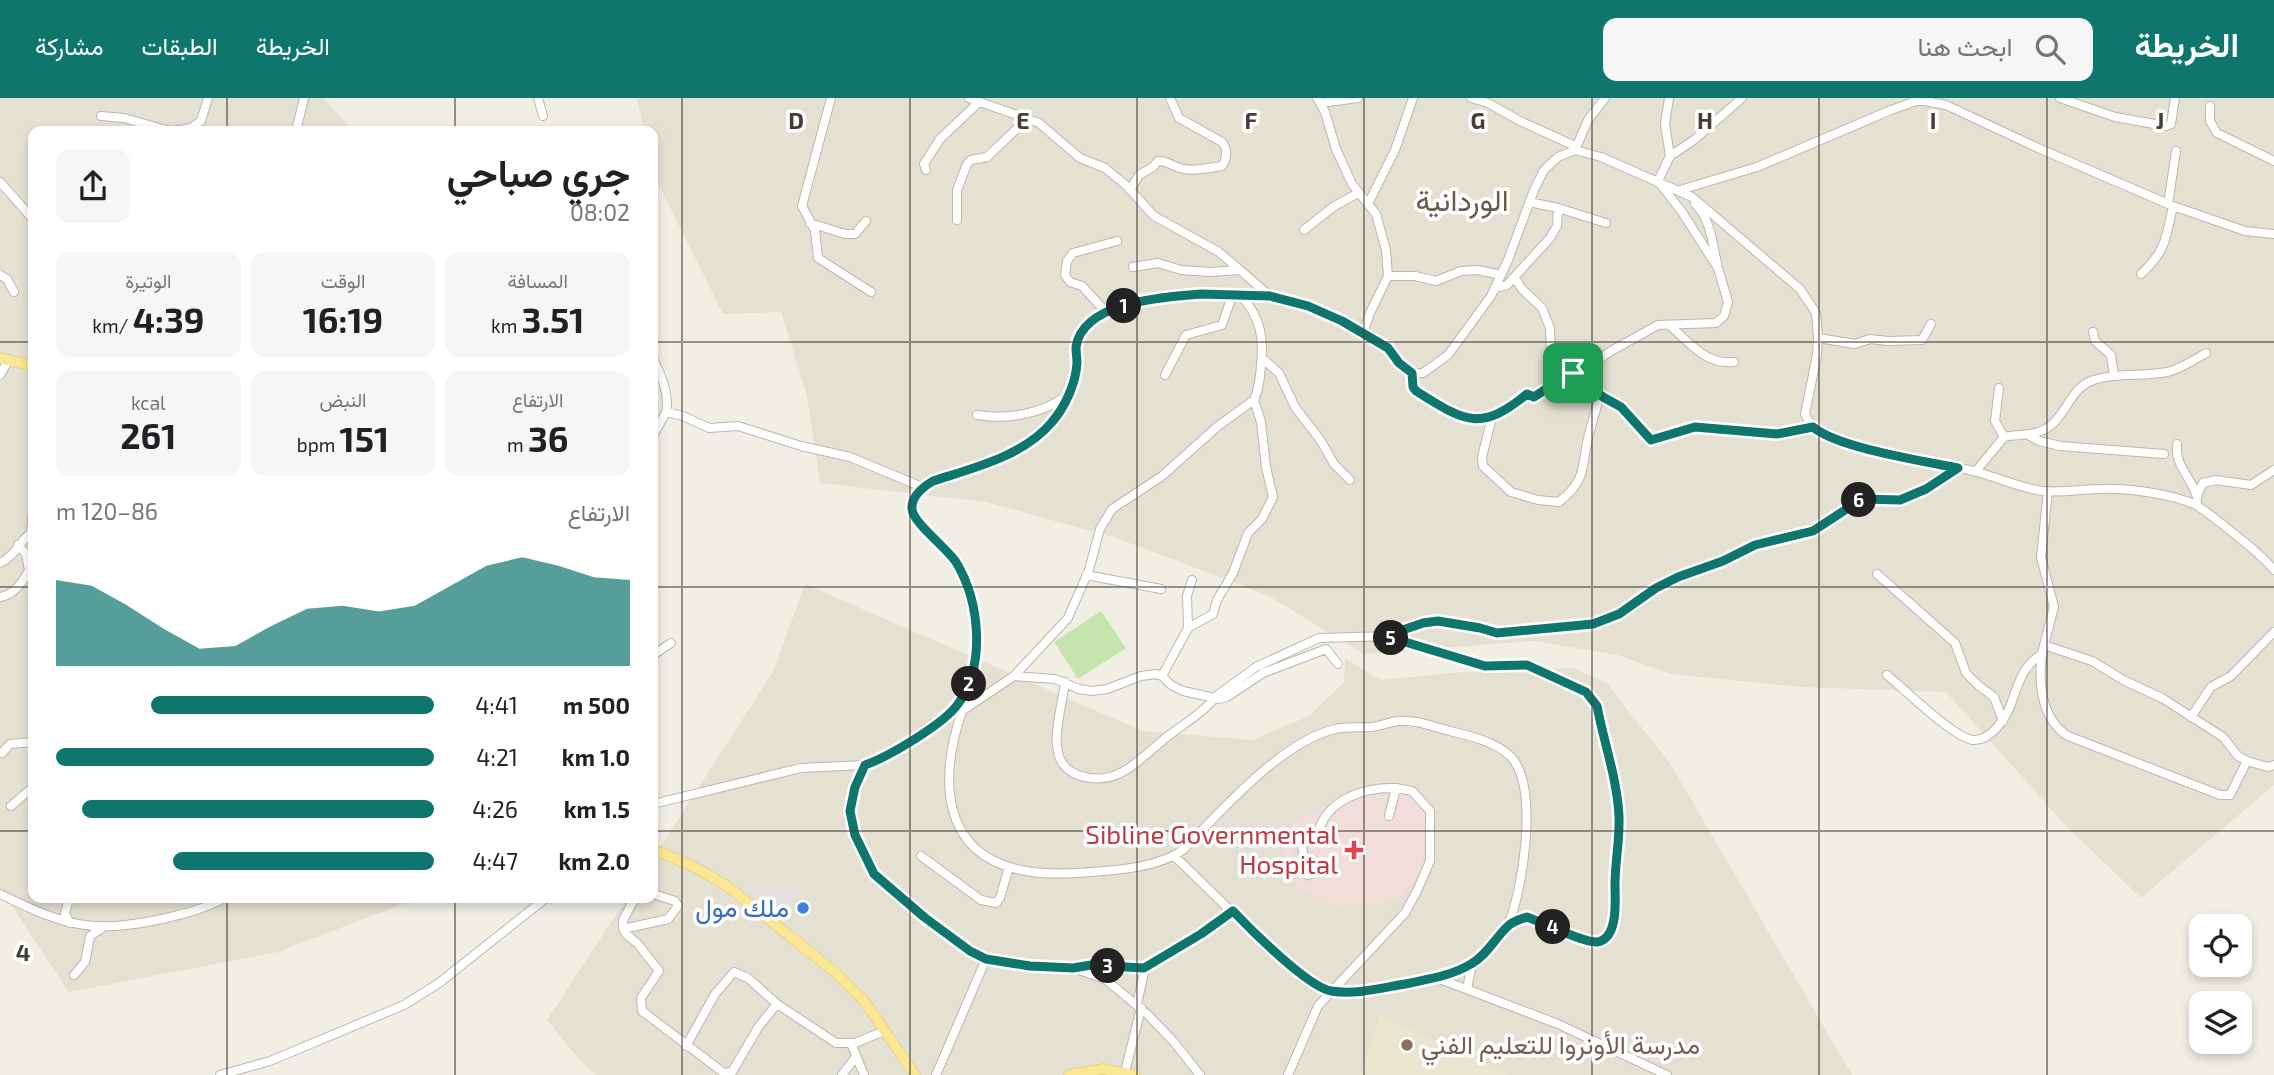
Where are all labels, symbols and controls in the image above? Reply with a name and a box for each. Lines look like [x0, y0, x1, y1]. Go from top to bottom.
search box [1603, 18, 2093, 81]
text: الخريطة [2135, 24, 2239, 64]
text: ابحث هنا [1918, 30, 2013, 61]
icon: search [2031, 30, 2069, 68]
text: مشاركة [35, 31, 103, 60]
text: الطبقات [141, 31, 218, 60]
text: الخريطة [256, 31, 330, 60]
text: D [788, 106, 804, 134]
text: E [1016, 106, 1030, 134]
text: F [1245, 106, 1258, 134]
text: G [1471, 106, 1485, 134]
text: H [1697, 106, 1713, 134]
text: I [1930, 106, 1936, 134]
text: J [2156, 106, 2164, 134]
button: share [56, 149, 130, 223]
text: جري صباحي [447, 149, 630, 195]
district label: الوردانية [1415, 181, 1509, 219]
text: 08:02 [570, 198, 630, 226]
text: الوتيرة [125, 269, 172, 292]
text: الوقت [321, 269, 365, 292]
text: المسافة [508, 269, 568, 292]
pin: 1 [1106, 288, 1142, 324]
text: 1 [1119, 294, 1128, 317]
text: 4:39 [133, 298, 204, 340]
text: 16:19 [303, 298, 383, 340]
text: 3.51 [522, 298, 584, 340]
text: /km [92, 314, 133, 337]
text: km [491, 314, 522, 337]
pin [1543, 343, 1603, 403]
icon: arrive [1554, 354, 1592, 392]
text: النبض [320, 388, 367, 411]
text: الارتفاع [512, 388, 563, 411]
text: kcal [131, 391, 166, 414]
text: 261 [120, 414, 176, 456]
text: 151 [340, 417, 389, 459]
text: 36 [528, 417, 568, 459]
text: bpm [297, 433, 340, 456]
text: m [507, 433, 528, 456]
pin: 6 [1842, 482, 1876, 518]
text: 6 [1853, 488, 1864, 511]
text: 86–120 m [56, 497, 158, 525]
text: الارتفاع [568, 498, 630, 526]
pin: 5 [1374, 620, 1408, 656]
text: 5 [1385, 626, 1396, 649]
pin: 2 [951, 666, 986, 702]
text: 2 [963, 672, 974, 695]
text: 4:41 [475, 691, 518, 719]
text: 500 m [563, 691, 630, 719]
text: 4:21 [476, 743, 518, 771]
text: 1.0 km [562, 743, 630, 771]
text: 4:26 [472, 795, 518, 823]
text: 1.5 km [564, 795, 630, 823]
place label: Sibline Governmental Hospital [1085, 818, 1338, 879]
marker: Sibline Governmental Hospital [1344, 840, 1364, 860]
text: 4:47 [473, 847, 518, 875]
text: 2.0 km [558, 847, 630, 875]
place label: ملك مول [695, 891, 789, 924]
marker: ملك مول [795, 900, 811, 916]
pin: 4 [1536, 910, 1570, 944]
map controls [2189, 914, 2252, 1054]
button: locate [2189, 914, 2252, 977]
text: 4 [1546, 915, 1559, 938]
text: 4 [16, 938, 30, 966]
pin: 3 [1090, 948, 1126, 984]
text: 3 [1102, 954, 1113, 977]
button: layers [2189, 991, 2252, 1054]
place label: مدرسة الأونروا للتعليم الفني [1421, 1028, 1700, 1066]
marker: مدرسة الأونروا للتعليم الفني [1399, 1037, 1415, 1053]

